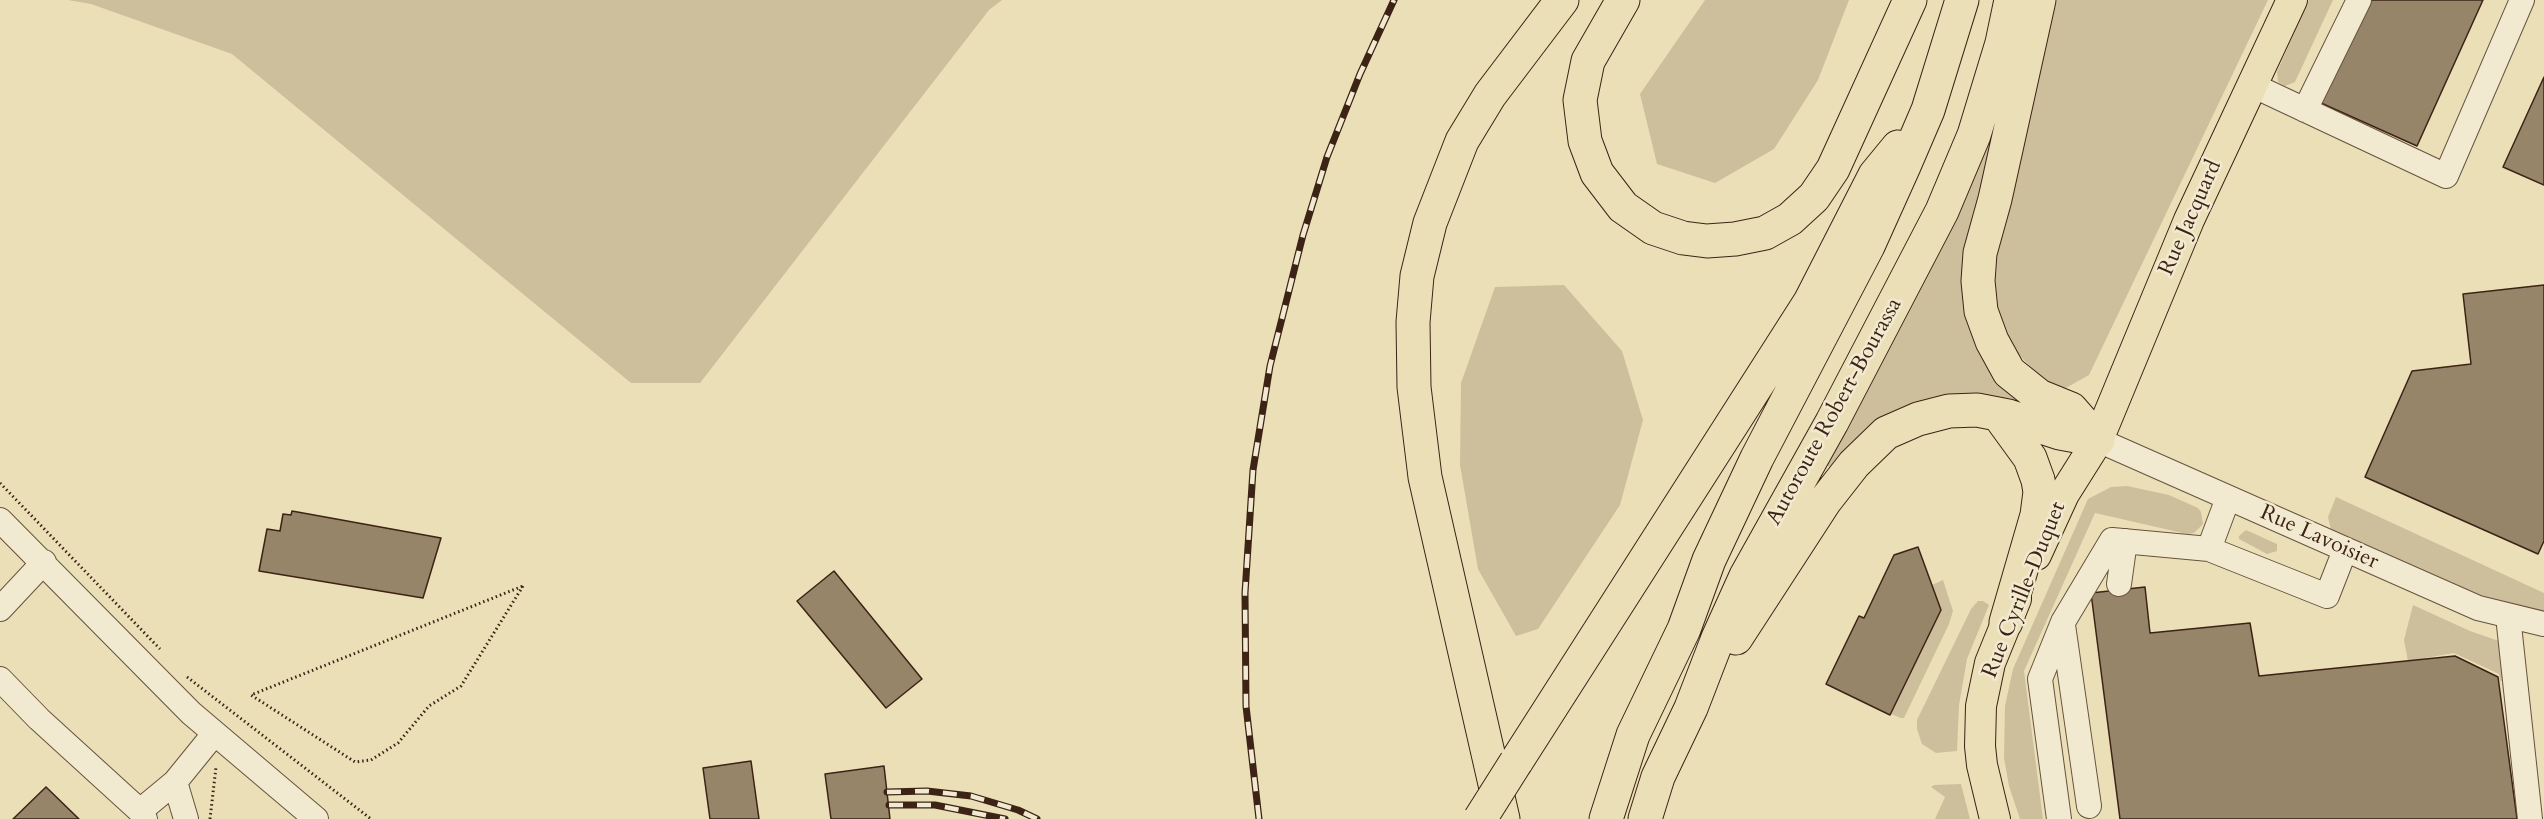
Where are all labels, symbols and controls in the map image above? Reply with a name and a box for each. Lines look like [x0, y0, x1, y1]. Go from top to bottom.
street label: Rue Jacquard [2154, 156, 2228, 280]
street label: Autoroute Robert-Bourassa [1761, 294, 1909, 530]
street label: Rue Cyrille-Duquet [1978, 498, 2072, 682]
street label: Rue Lavoisier [2256, 500, 2382, 576]

